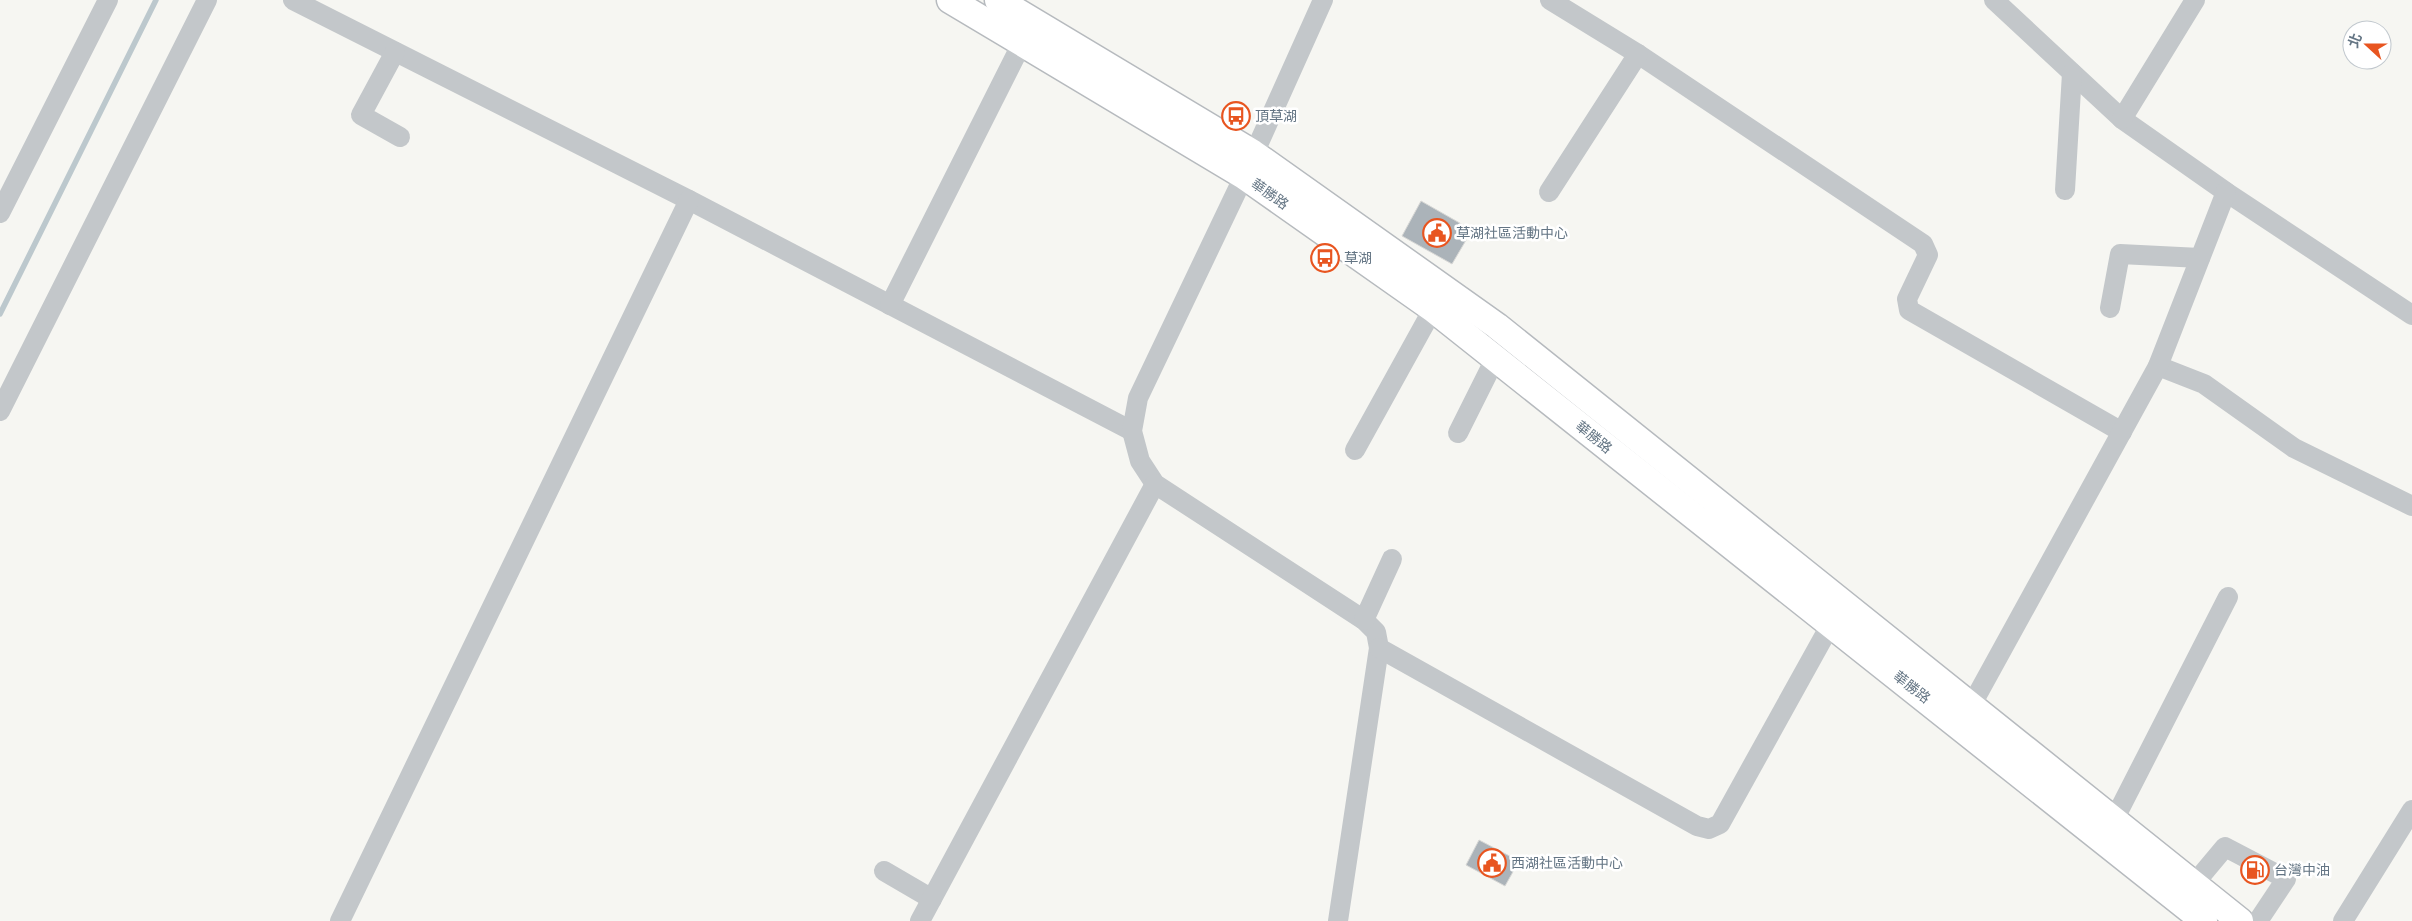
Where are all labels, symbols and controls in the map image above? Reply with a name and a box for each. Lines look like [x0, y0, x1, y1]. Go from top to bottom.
north arrow [2342, 20, 2392, 70]
text: 北 [2344, 31, 2366, 50]
bus stop icon: 頂草湖 [1221, 101, 1251, 131]
place label: 頂草湖 [1255, 107, 1297, 125]
street label: 華勝路 [1248, 175, 1292, 213]
public building icon: 草湖社區活動中心 [1422, 218, 1452, 248]
place label: 草湖社區活動中心 [1456, 224, 1568, 242]
bus stop icon: 草湖 [1310, 243, 1340, 273]
place label: 草湖 [1344, 249, 1372, 267]
street label: 華勝路 [1572, 417, 1616, 457]
street label: 華勝路 [1890, 667, 1934, 707]
public building icon: 西湖社區活動中心 [1477, 848, 1507, 878]
place label: 西湖社區活動中心 [1511, 854, 1623, 872]
fuel station icon: 台灣中油 [2240, 855, 2270, 885]
place label: 台灣中油 [2274, 861, 2330, 879]

